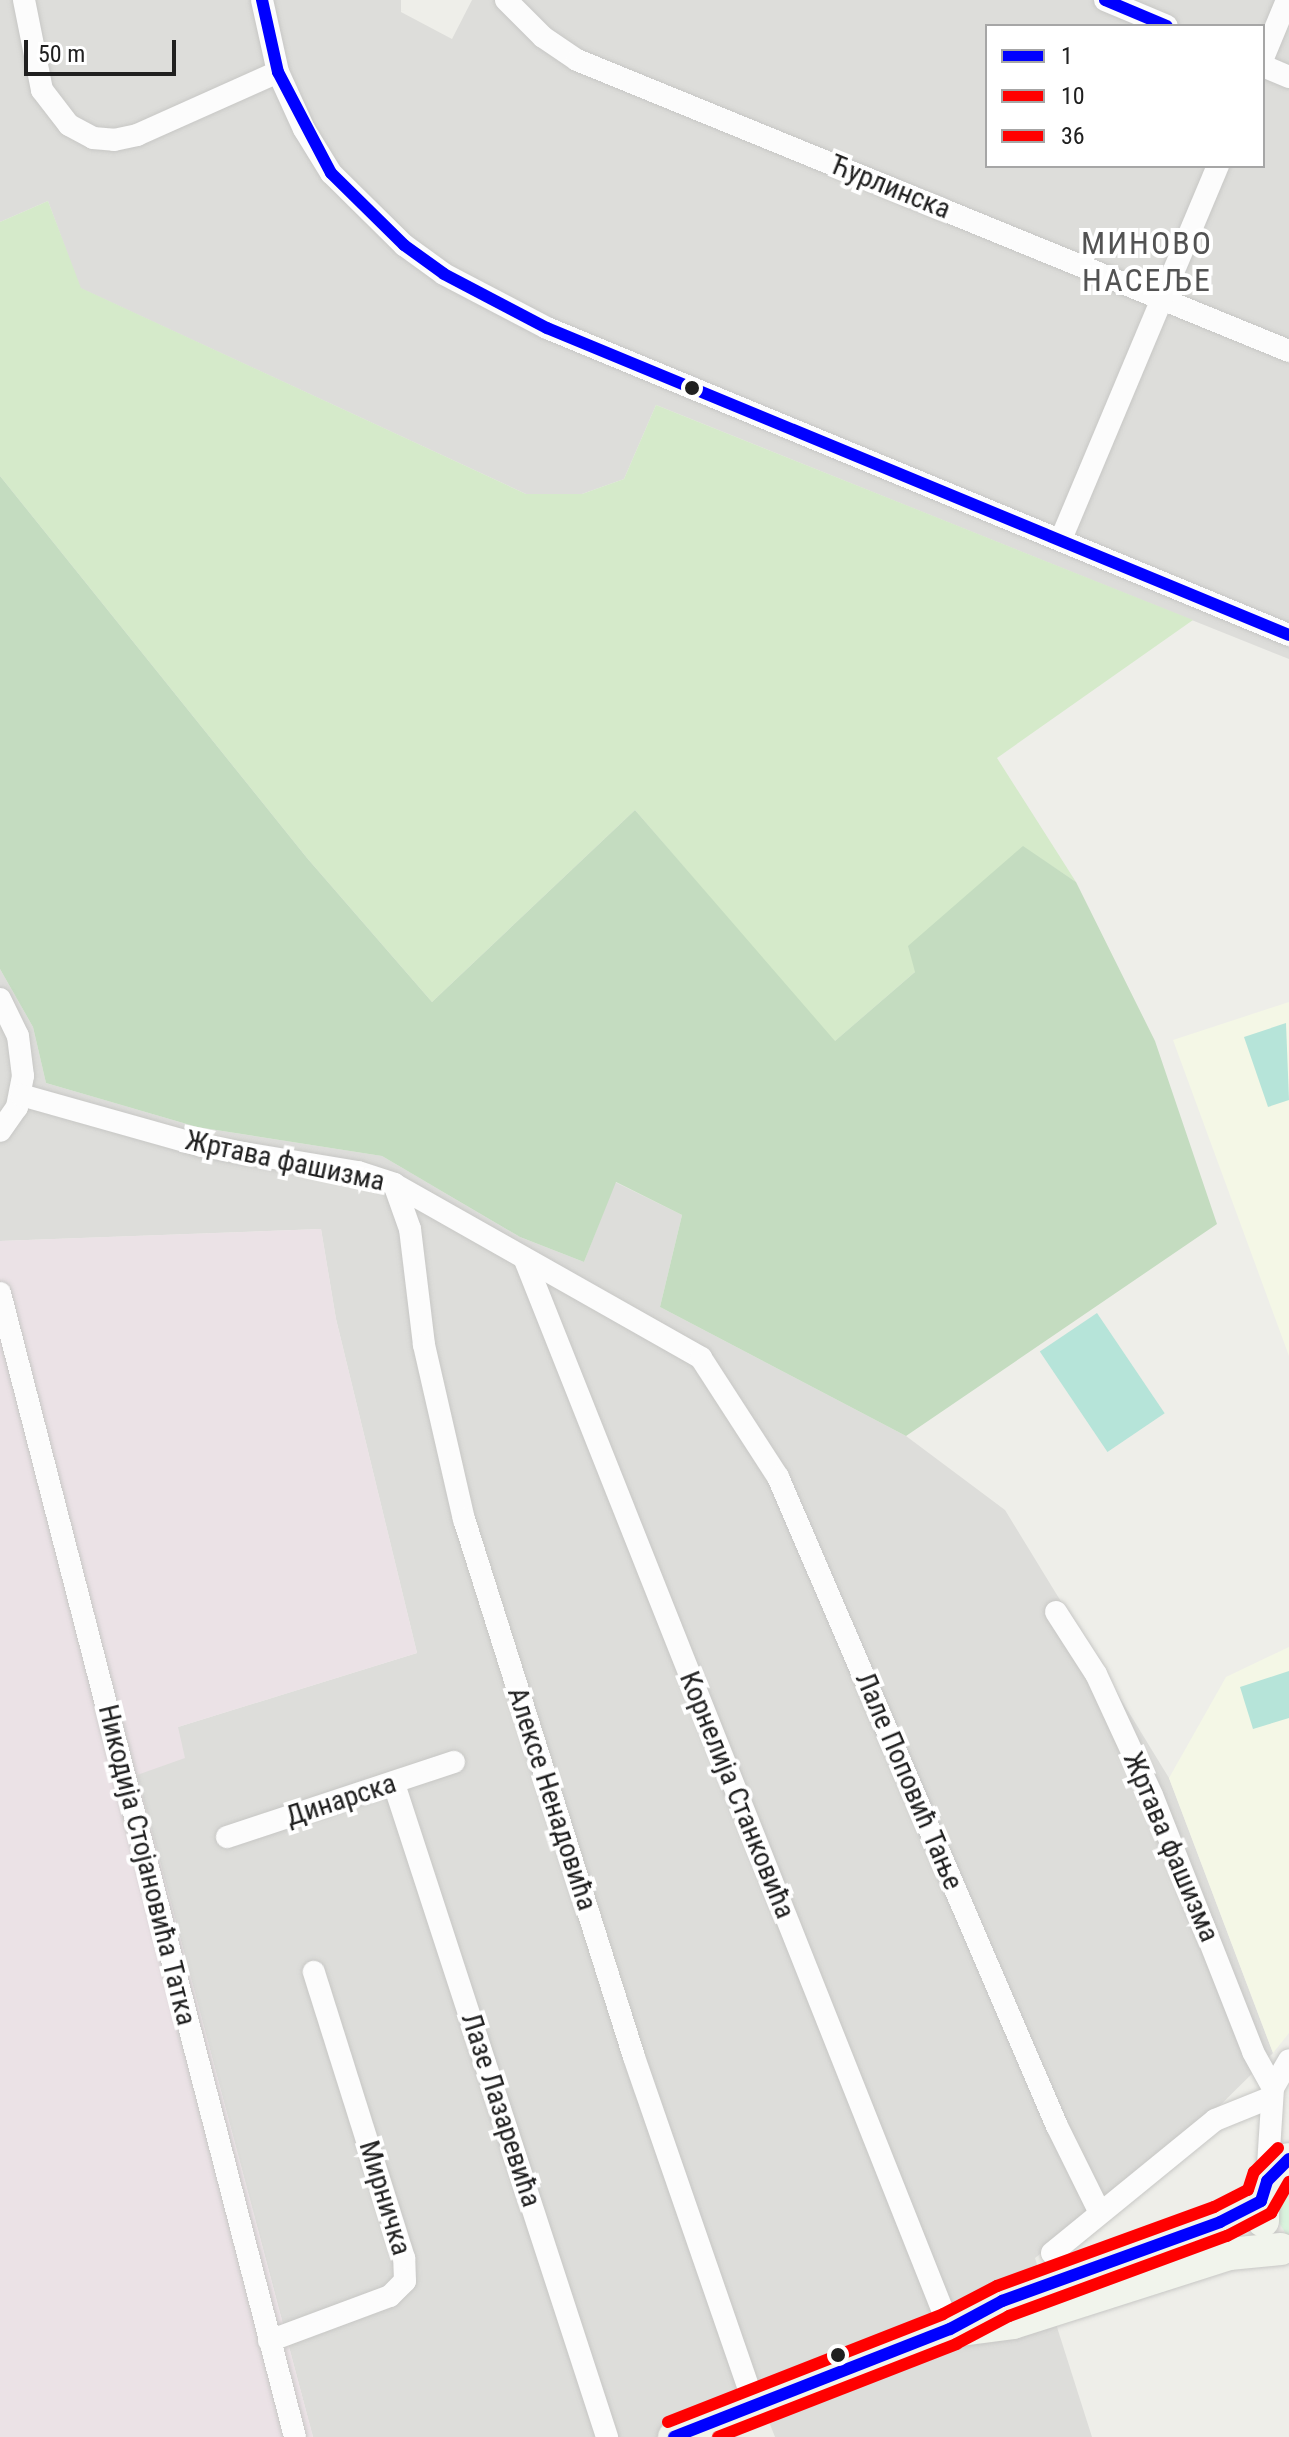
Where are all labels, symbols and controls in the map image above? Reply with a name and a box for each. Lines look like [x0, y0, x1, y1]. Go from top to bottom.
scale bar [28, 24, 180, 74]
legend [985, 24, 1265, 168]
text: 50 m [38, 40, 85, 68]
text: 1 [1061, 42, 1073, 70]
text: 10 [1061, 82, 1085, 110]
text: 36 [1061, 122, 1085, 150]
street label: Ћурлинска [825, 148, 955, 226]
district label: МИНОВО НАСЕЉЕ [1081, 225, 1213, 300]
unlabelled marker [684, 380, 700, 396]
street label: Жртава фашизма [182, 1123, 388, 1199]
street label: Корнелија Станковића [672, 1667, 802, 1923]
street label: Лале Поповић Тање [848, 1667, 970, 1895]
street label: Алексе Ненадовића [500, 1683, 604, 1915]
street label: Никодија Стојановића Татка [91, 1701, 203, 2029]
street label: Жртава фашизма [1116, 1747, 1226, 1947]
street label: Динарска [282, 1766, 400, 1834]
street label: Лазе Лазаревића [454, 2009, 548, 2211]
street label: Мирничка [352, 2137, 418, 2259]
unlabelled marker [830, 2347, 846, 2363]

